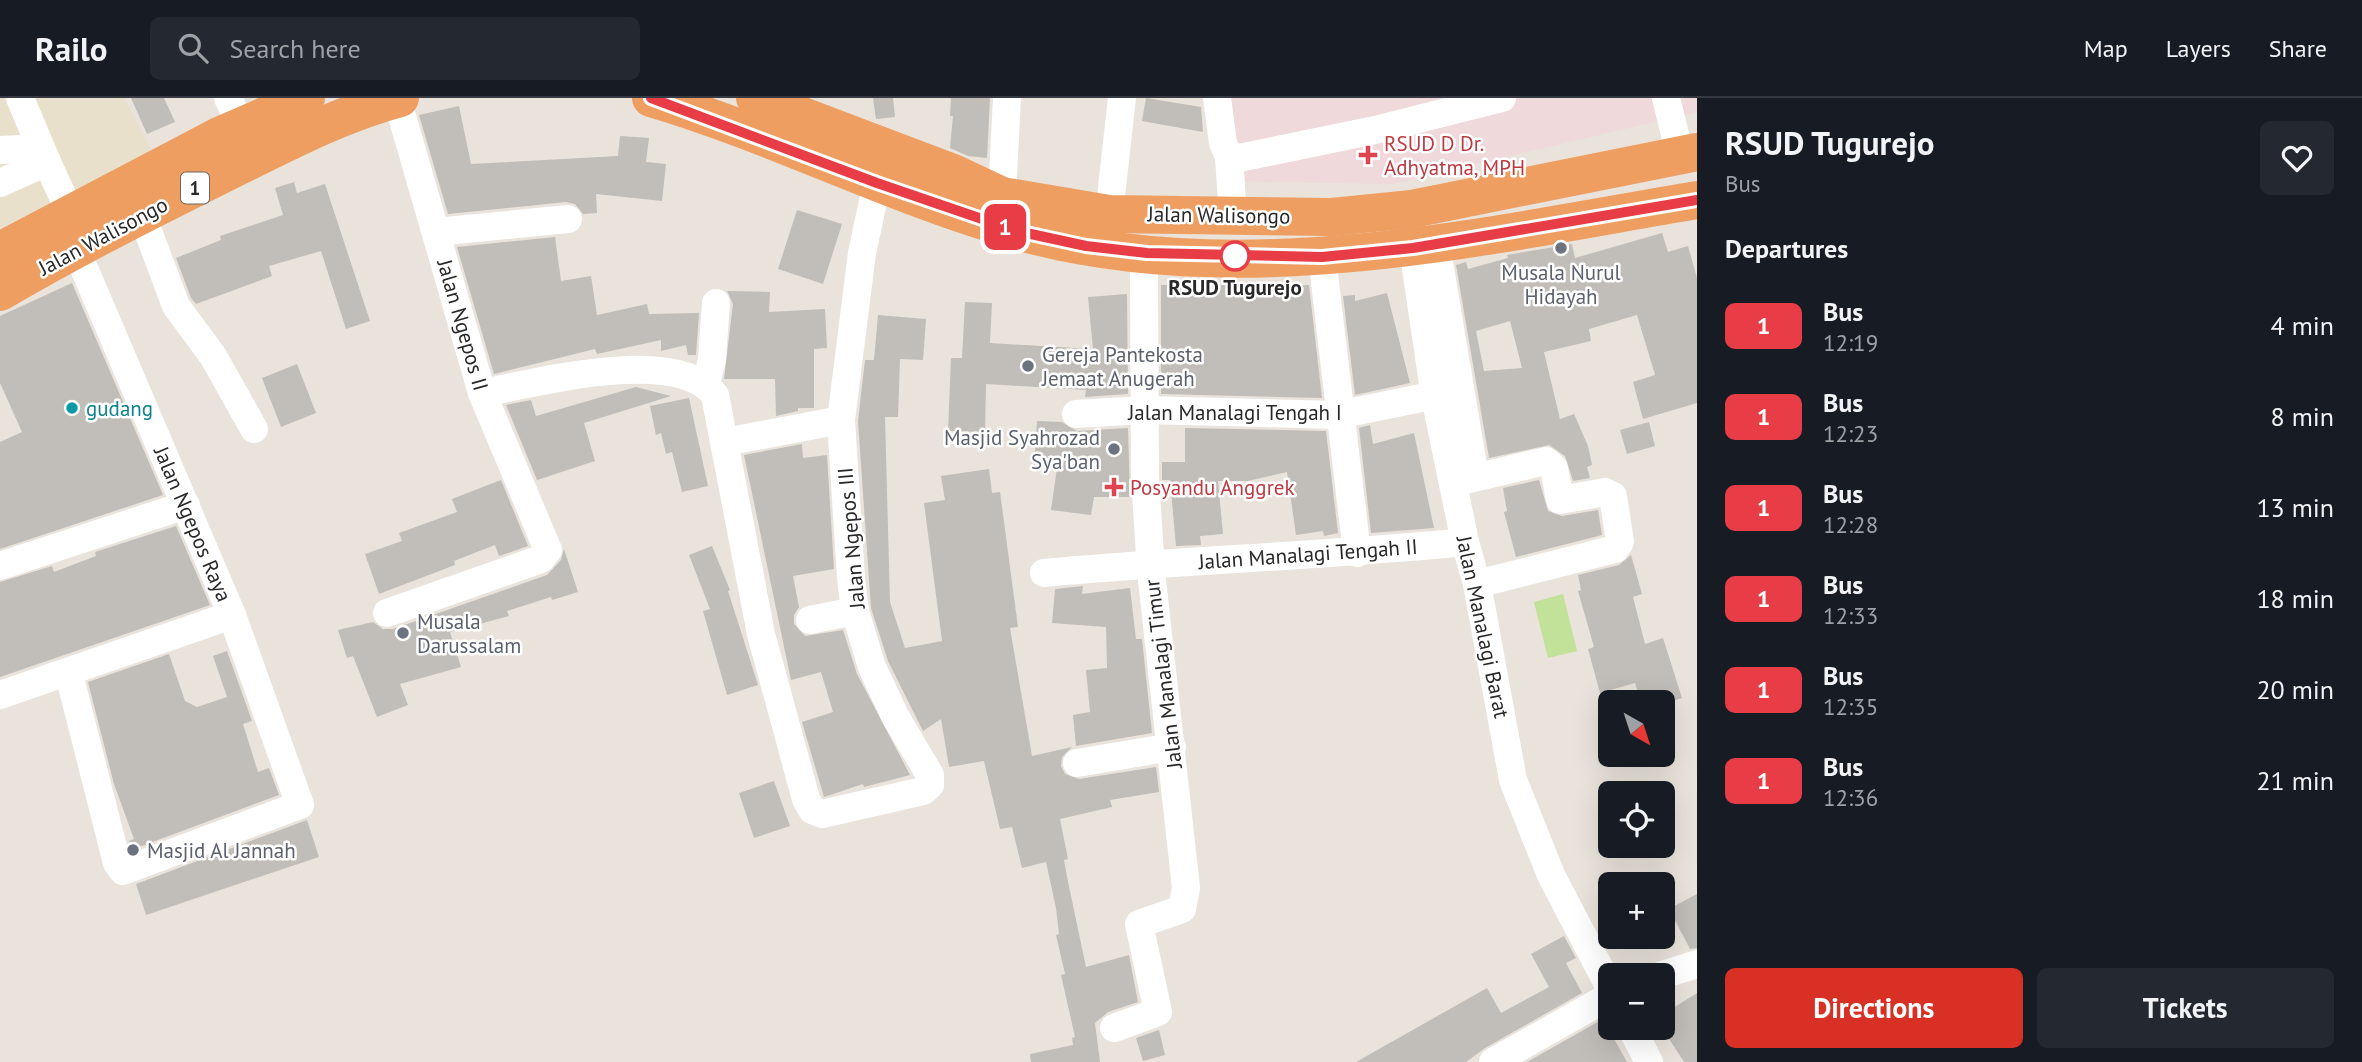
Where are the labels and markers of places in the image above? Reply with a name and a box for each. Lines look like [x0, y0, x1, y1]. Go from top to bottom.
place label: RSUD D Dr. Adhyatma, MPH [1384, 130, 1525, 181]
marker: RSUD D Dr. Adhyatma, MPH [1358, 145, 1378, 165]
marker: Musala Nurul Hidayah [1553, 240, 1569, 256]
marker: RSUD Tugurejo [1220, 241, 1250, 271]
place label: Musala Nurul Hidayah [1501, 259, 1621, 310]
place label: RSUD Tugurejo [1168, 274, 1302, 301]
place label: Gereja Pantekosta Jemaat Anugerah [1041, 341, 1203, 392]
marker: Gereja Pantekosta Jemaat Anugerah [1020, 358, 1036, 374]
place label: gudang [86, 395, 153, 422]
marker: gudang [64, 400, 80, 416]
place label: Masjid Syahrozad Sya'ban [944, 424, 1100, 475]
marker: Masjid Syahrozad Sya'ban [1106, 441, 1122, 457]
place label: Posyandu Anggrek [1130, 474, 1295, 501]
marker: Posyandu Anggrek [1104, 477, 1124, 497]
place label: Musala Darussalam [417, 608, 521, 659]
marker: Musala Darussalam [395, 625, 411, 641]
place label: Masjid Al Jannah [147, 837, 296, 864]
marker: Masjid Al Jannah [125, 842, 141, 858]

